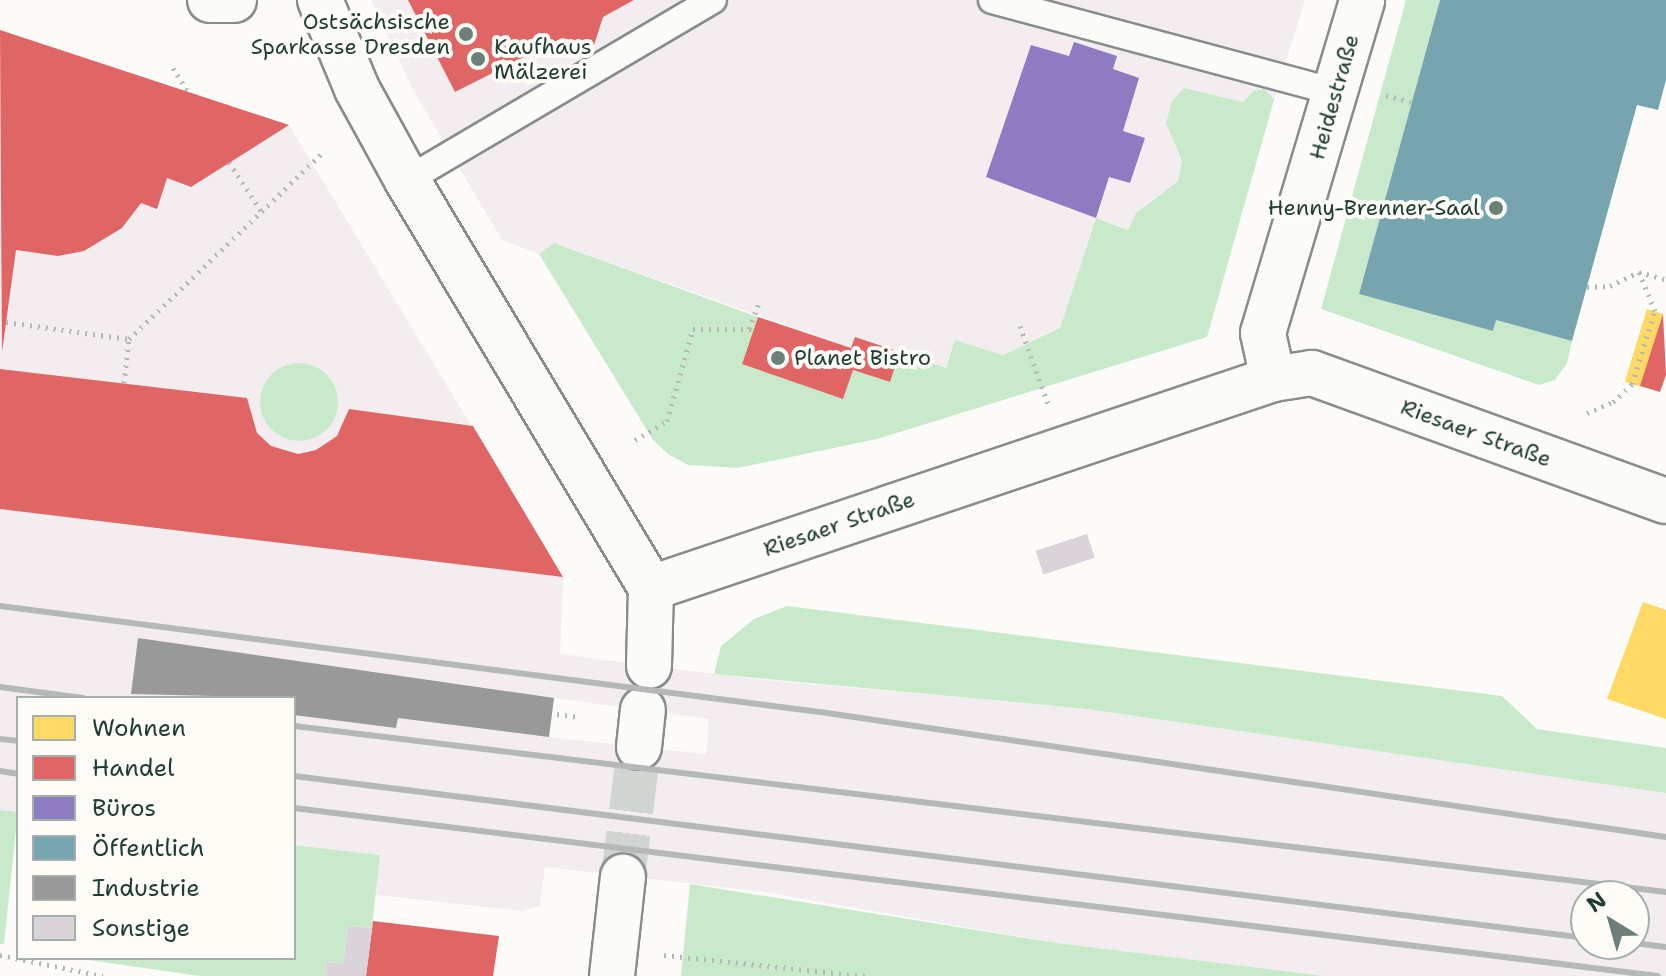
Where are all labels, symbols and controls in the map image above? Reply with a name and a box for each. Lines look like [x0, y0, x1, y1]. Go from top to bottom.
place label: Ostsächsische Sparkasse Dresden [251, 8, 450, 60]
marker: Ostsächsische Sparkasse Dresden [457, 25, 475, 43]
street label: Heidestraße [1304, 31, 1364, 163]
place label: Kaufhaus Mälzerei [494, 33, 592, 84]
marker: Kaufhaus Mälzerei [469, 50, 487, 68]
place label: Henny-Brenner-Saal [1268, 195, 1480, 221]
marker: Henny-Brenner-Saal [1487, 199, 1505, 217]
place label: Planet Bistro [794, 345, 931, 371]
marker: Planet Bistro [769, 349, 787, 367]
street label: Riesaer Straße [1397, 394, 1555, 472]
street label: Riesaer Straße [760, 486, 918, 562]
legend [16, 696, 296, 960]
text: Wohnen [92, 712, 186, 744]
text: Handel [92, 752, 175, 784]
text: Büros [92, 792, 156, 824]
text: Öffentlich [92, 832, 205, 864]
text: Industrie [92, 872, 200, 904]
north arrow [1570, 880, 1650, 960]
text: N [1581, 885, 1612, 919]
text: Sonstige [92, 912, 190, 944]

